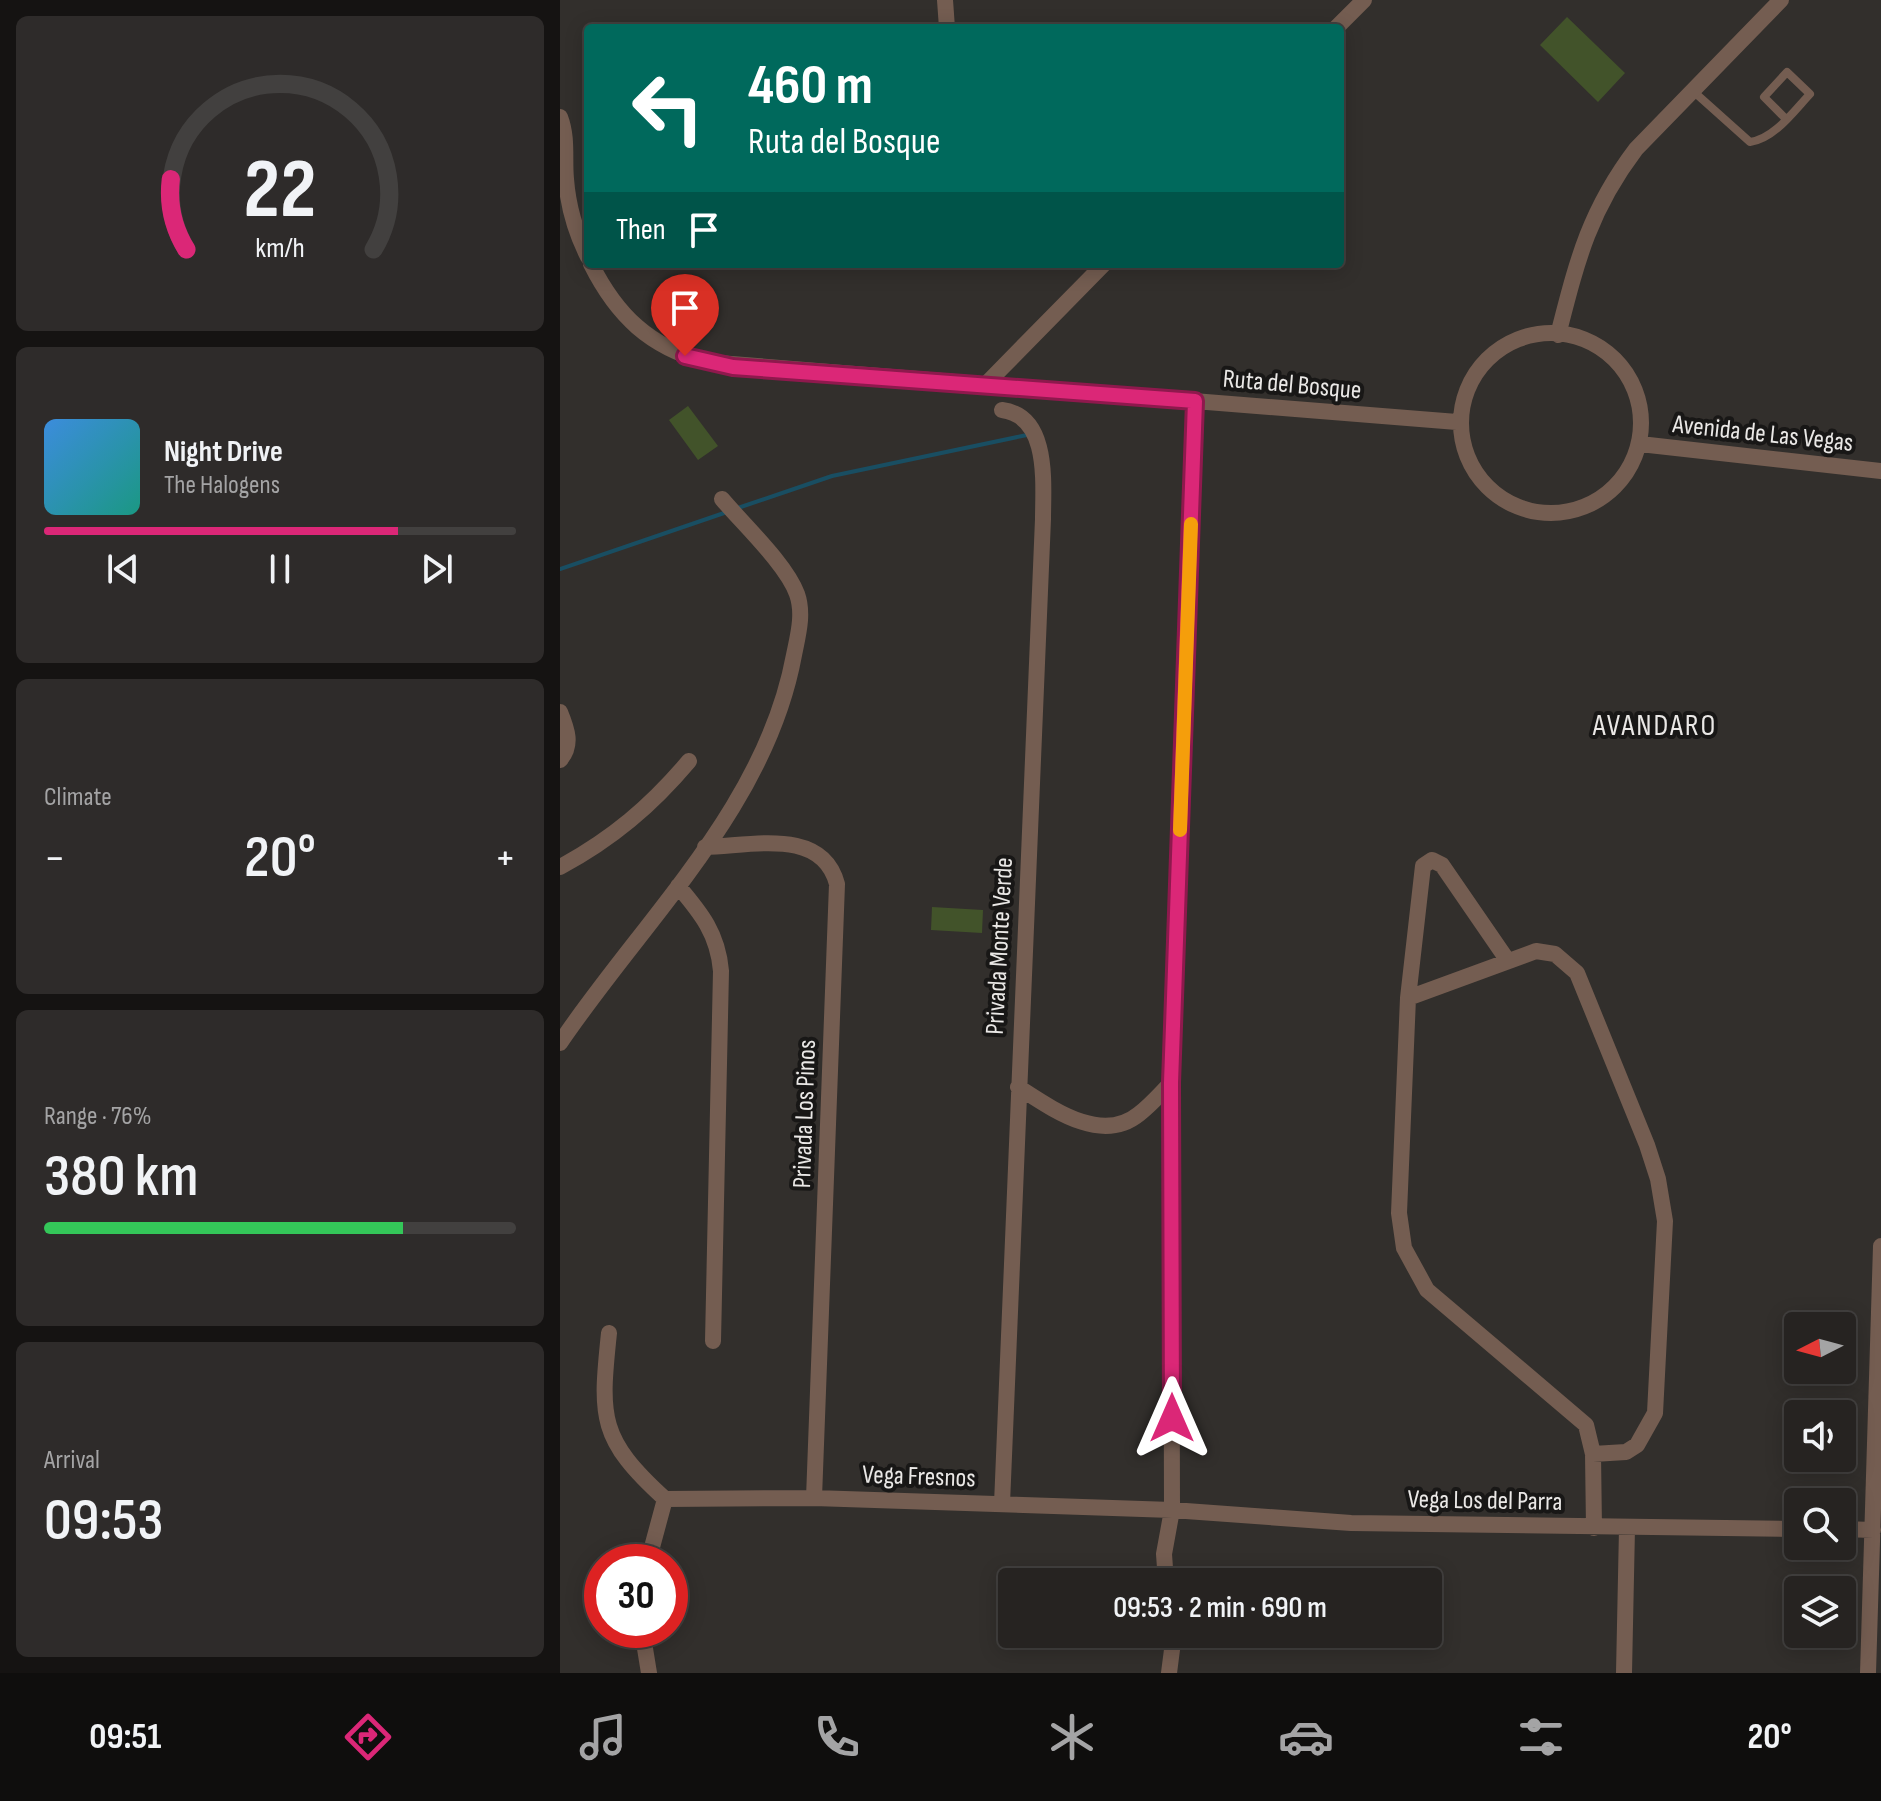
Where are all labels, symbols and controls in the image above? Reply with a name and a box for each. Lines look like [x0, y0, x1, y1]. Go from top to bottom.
text: 460 m [748, 53, 873, 120]
icon: left [616, 56, 720, 160]
text: Ruta del Bosque [748, 121, 940, 164]
text: 22 [244, 140, 316, 240]
icon: arrive [682, 208, 726, 252]
text: Then [616, 212, 666, 248]
text: km/h [255, 231, 305, 266]
pin [651, 274, 719, 356]
icon: arrive [663, 286, 707, 330]
street label: Ruta del Bosque [1221, 364, 1363, 406]
street label: Avenida de Las Vegas [1670, 409, 1855, 459]
text: Night Drive [164, 434, 283, 470]
text: The Halogens [164, 470, 280, 501]
icon: previous [101, 547, 145, 591]
icon: pause [258, 547, 302, 591]
icon: next [415, 547, 459, 591]
district label: AVANDARO [1592, 708, 1717, 744]
text: Climate [44, 782, 112, 813]
text: 20° [244, 822, 316, 894]
text: − [44, 832, 66, 885]
text: + [494, 832, 516, 885]
street label: Privada Monte Verde [980, 857, 1020, 1035]
street label: Privada Los Pinos [787, 1039, 823, 1189]
text: Range · 76% [44, 1101, 152, 1132]
text: 380 km [44, 1141, 198, 1213]
north arrow [1784, 1312, 1856, 1384]
map controls [1784, 1312, 1856, 1648]
position arrow [1130, 1376, 1214, 1460]
button: sound [1784, 1400, 1856, 1472]
text: Arrival [44, 1445, 100, 1476]
street label: Vega Fresnos [862, 1460, 976, 1494]
street label: Vega Los del Parra [1407, 1484, 1563, 1518]
text: 09:53 [44, 1485, 164, 1557]
button: search [1784, 1488, 1856, 1560]
speed limit sign: 30 [584, 1544, 688, 1648]
button: layers [1784, 1576, 1856, 1648]
text: 09:53 · 2 min · 690 m [1113, 1590, 1327, 1626]
icon: directions [340, 1709, 396, 1765]
icon: music [575, 1709, 631, 1765]
icon: phone [809, 1709, 865, 1765]
icon: climate [1044, 1709, 1100, 1765]
icon: car [1278, 1709, 1334, 1765]
icon: filters [1513, 1709, 1569, 1765]
text: 09:51 [89, 1716, 161, 1759]
text: 20° [1747, 1716, 1792, 1759]

